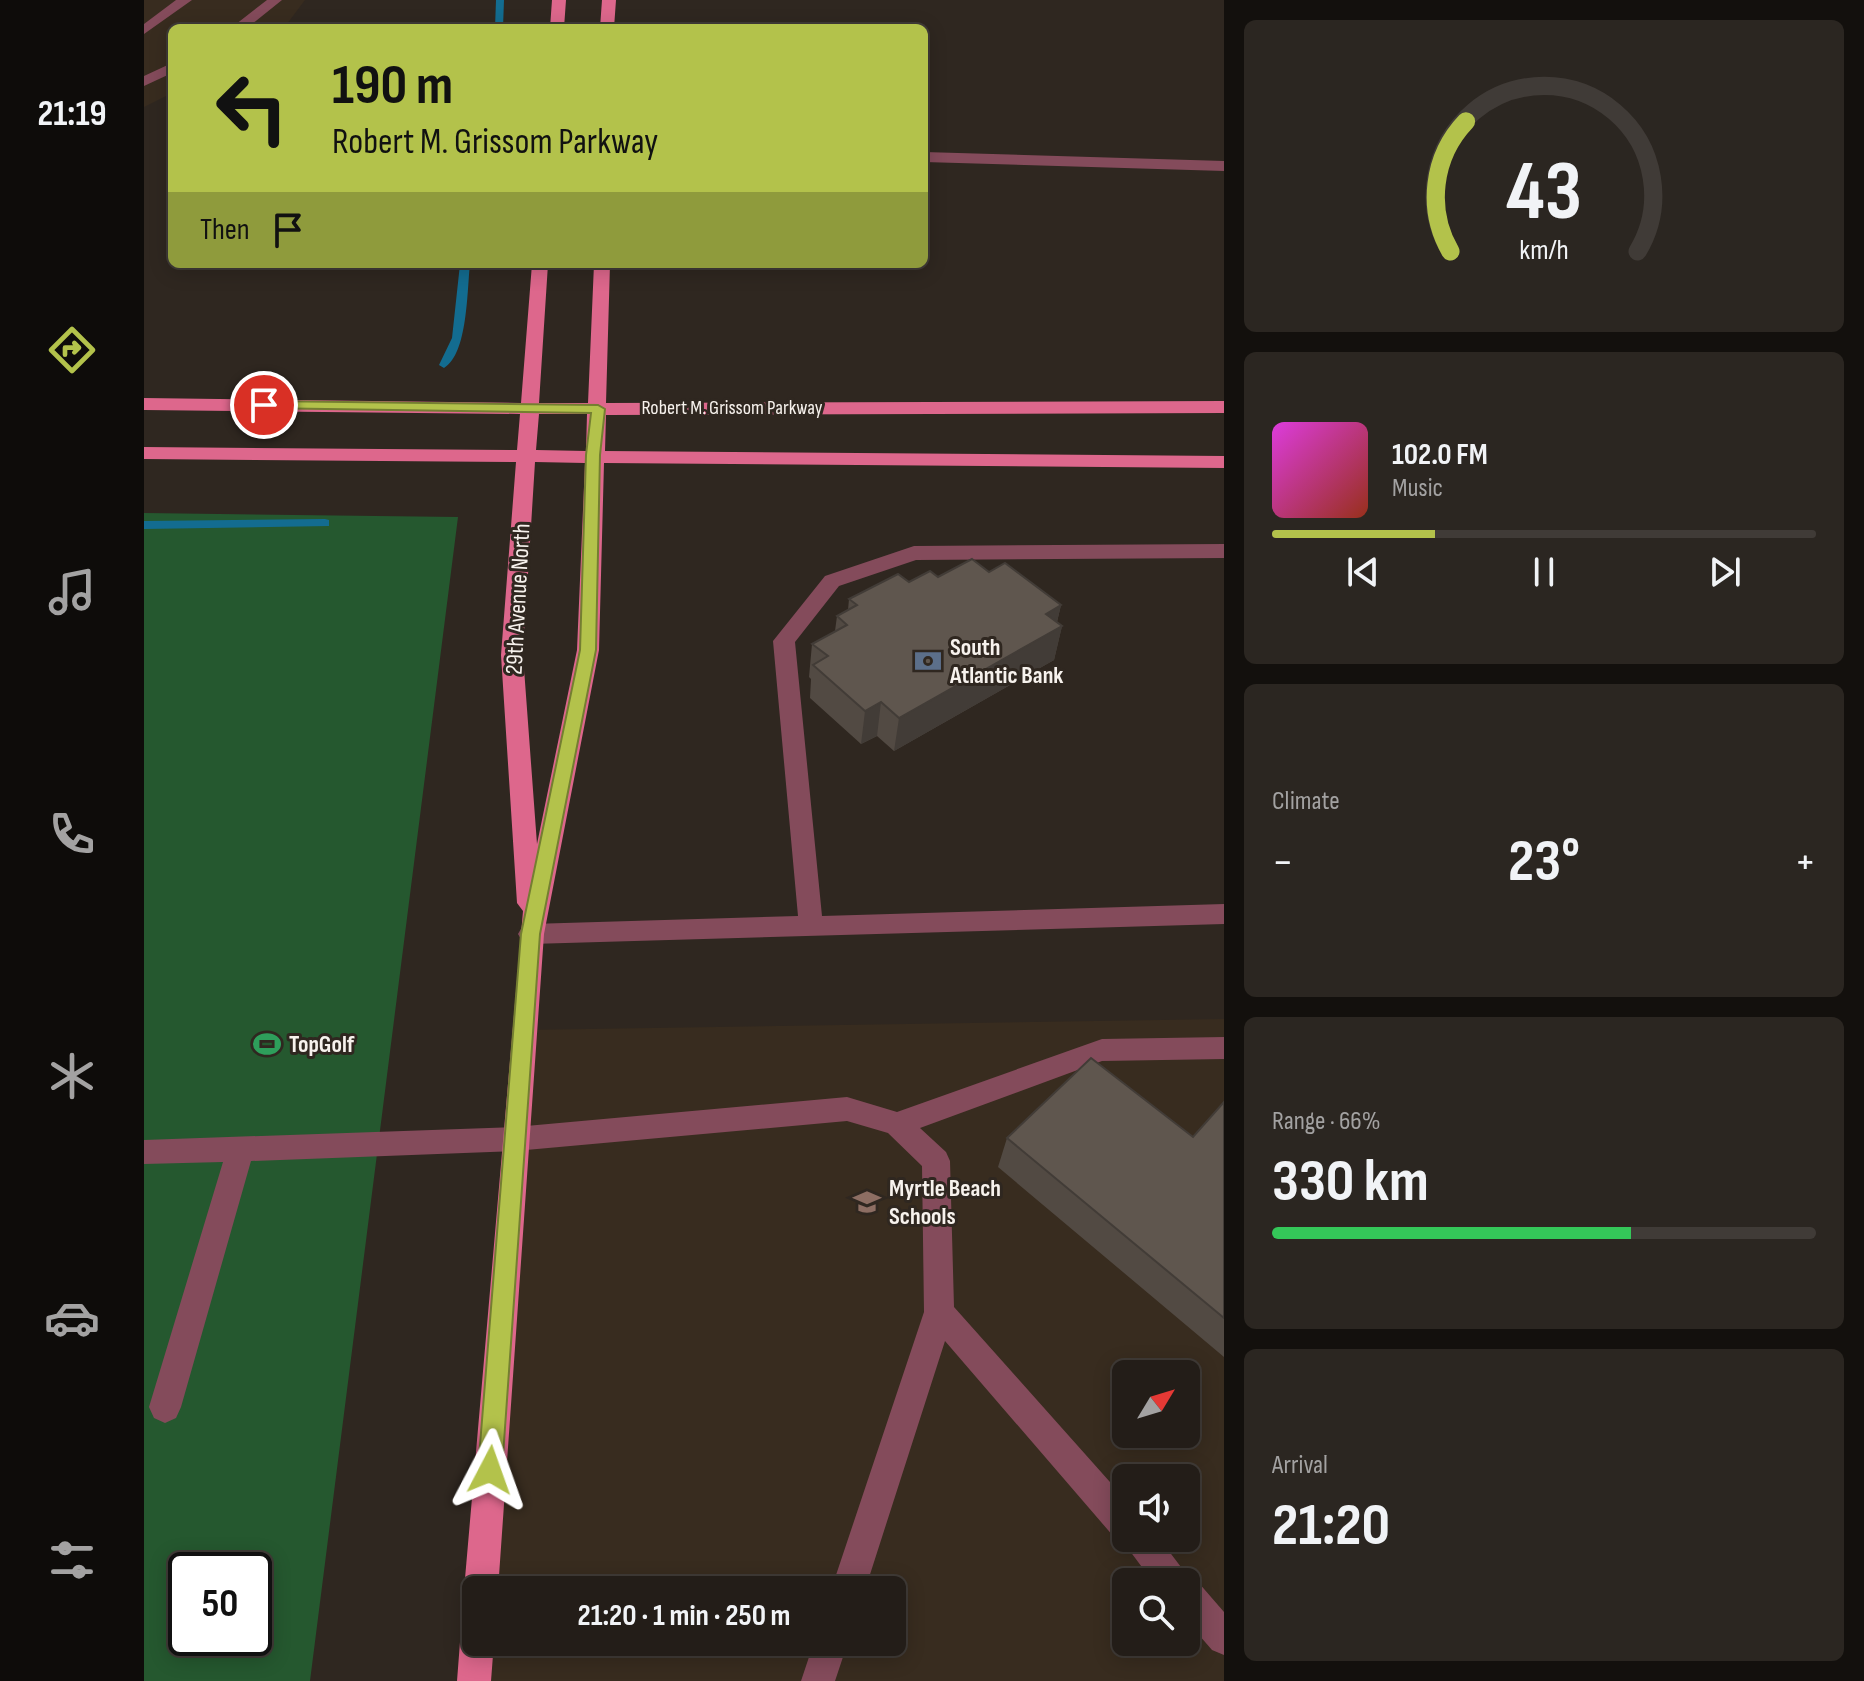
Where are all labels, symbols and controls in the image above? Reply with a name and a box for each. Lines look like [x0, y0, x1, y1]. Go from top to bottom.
text: 190 m [332, 53, 453, 120]
icon: left [200, 56, 304, 160]
text: 21:19 [37, 93, 107, 136]
text: Robert M. Grissom Parkway [332, 121, 658, 164]
text: 43 [1506, 143, 1582, 243]
icon: arrive [266, 208, 310, 252]
text: Then [200, 212, 250, 248]
text: km/h [1519, 233, 1569, 268]
icon: directions [44, 322, 100, 378]
pin [230, 371, 298, 439]
icon: arrive [242, 383, 286, 427]
street label: Robert M. Grissom Parkway [641, 396, 823, 420]
text: 102.0 FM [1392, 437, 1488, 473]
text: Music [1392, 473, 1443, 504]
street label: 29th Avenue North [500, 523, 536, 675]
icon: previous [1341, 550, 1385, 594]
icon: pause [1522, 550, 1566, 594]
icon: next [1703, 550, 1747, 594]
icon: music [44, 564, 100, 620]
place label: South Atlantic Bank [949, 633, 1063, 690]
bank icon: South Atlantic Bank [913, 646, 943, 676]
text: Climate [1272, 786, 1340, 817]
icon: phone [44, 806, 100, 862]
text: 23° [1508, 826, 1580, 898]
text: − [1272, 836, 1294, 889]
text: + [1794, 836, 1816, 889]
sports icon: TopGolf [252, 1029, 282, 1059]
place label: TopGolf [289, 1030, 355, 1059]
icon: climate [44, 1048, 100, 1104]
text: Range · 66% [1272, 1106, 1381, 1137]
text: 330 km [1272, 1146, 1429, 1218]
place label: Myrtle Beach Schools [889, 1174, 1001, 1231]
school or university icon: Myrtle Beach Schools [852, 1187, 882, 1217]
icon: car [44, 1290, 100, 1346]
north arrow [1112, 1360, 1200, 1448]
map controls [1112, 1360, 1200, 1656]
position arrow [448, 1428, 532, 1512]
text: Arrival [1272, 1450, 1328, 1481]
button: sound [1112, 1464, 1200, 1552]
text: 21:20 [1272, 1490, 1390, 1562]
icon: filters [44, 1532, 100, 1588]
speed limit sign: 50 [168, 1552, 272, 1656]
button: search [1112, 1568, 1200, 1656]
text: 21:20 · 1 min · 250 m [577, 1598, 791, 1634]

